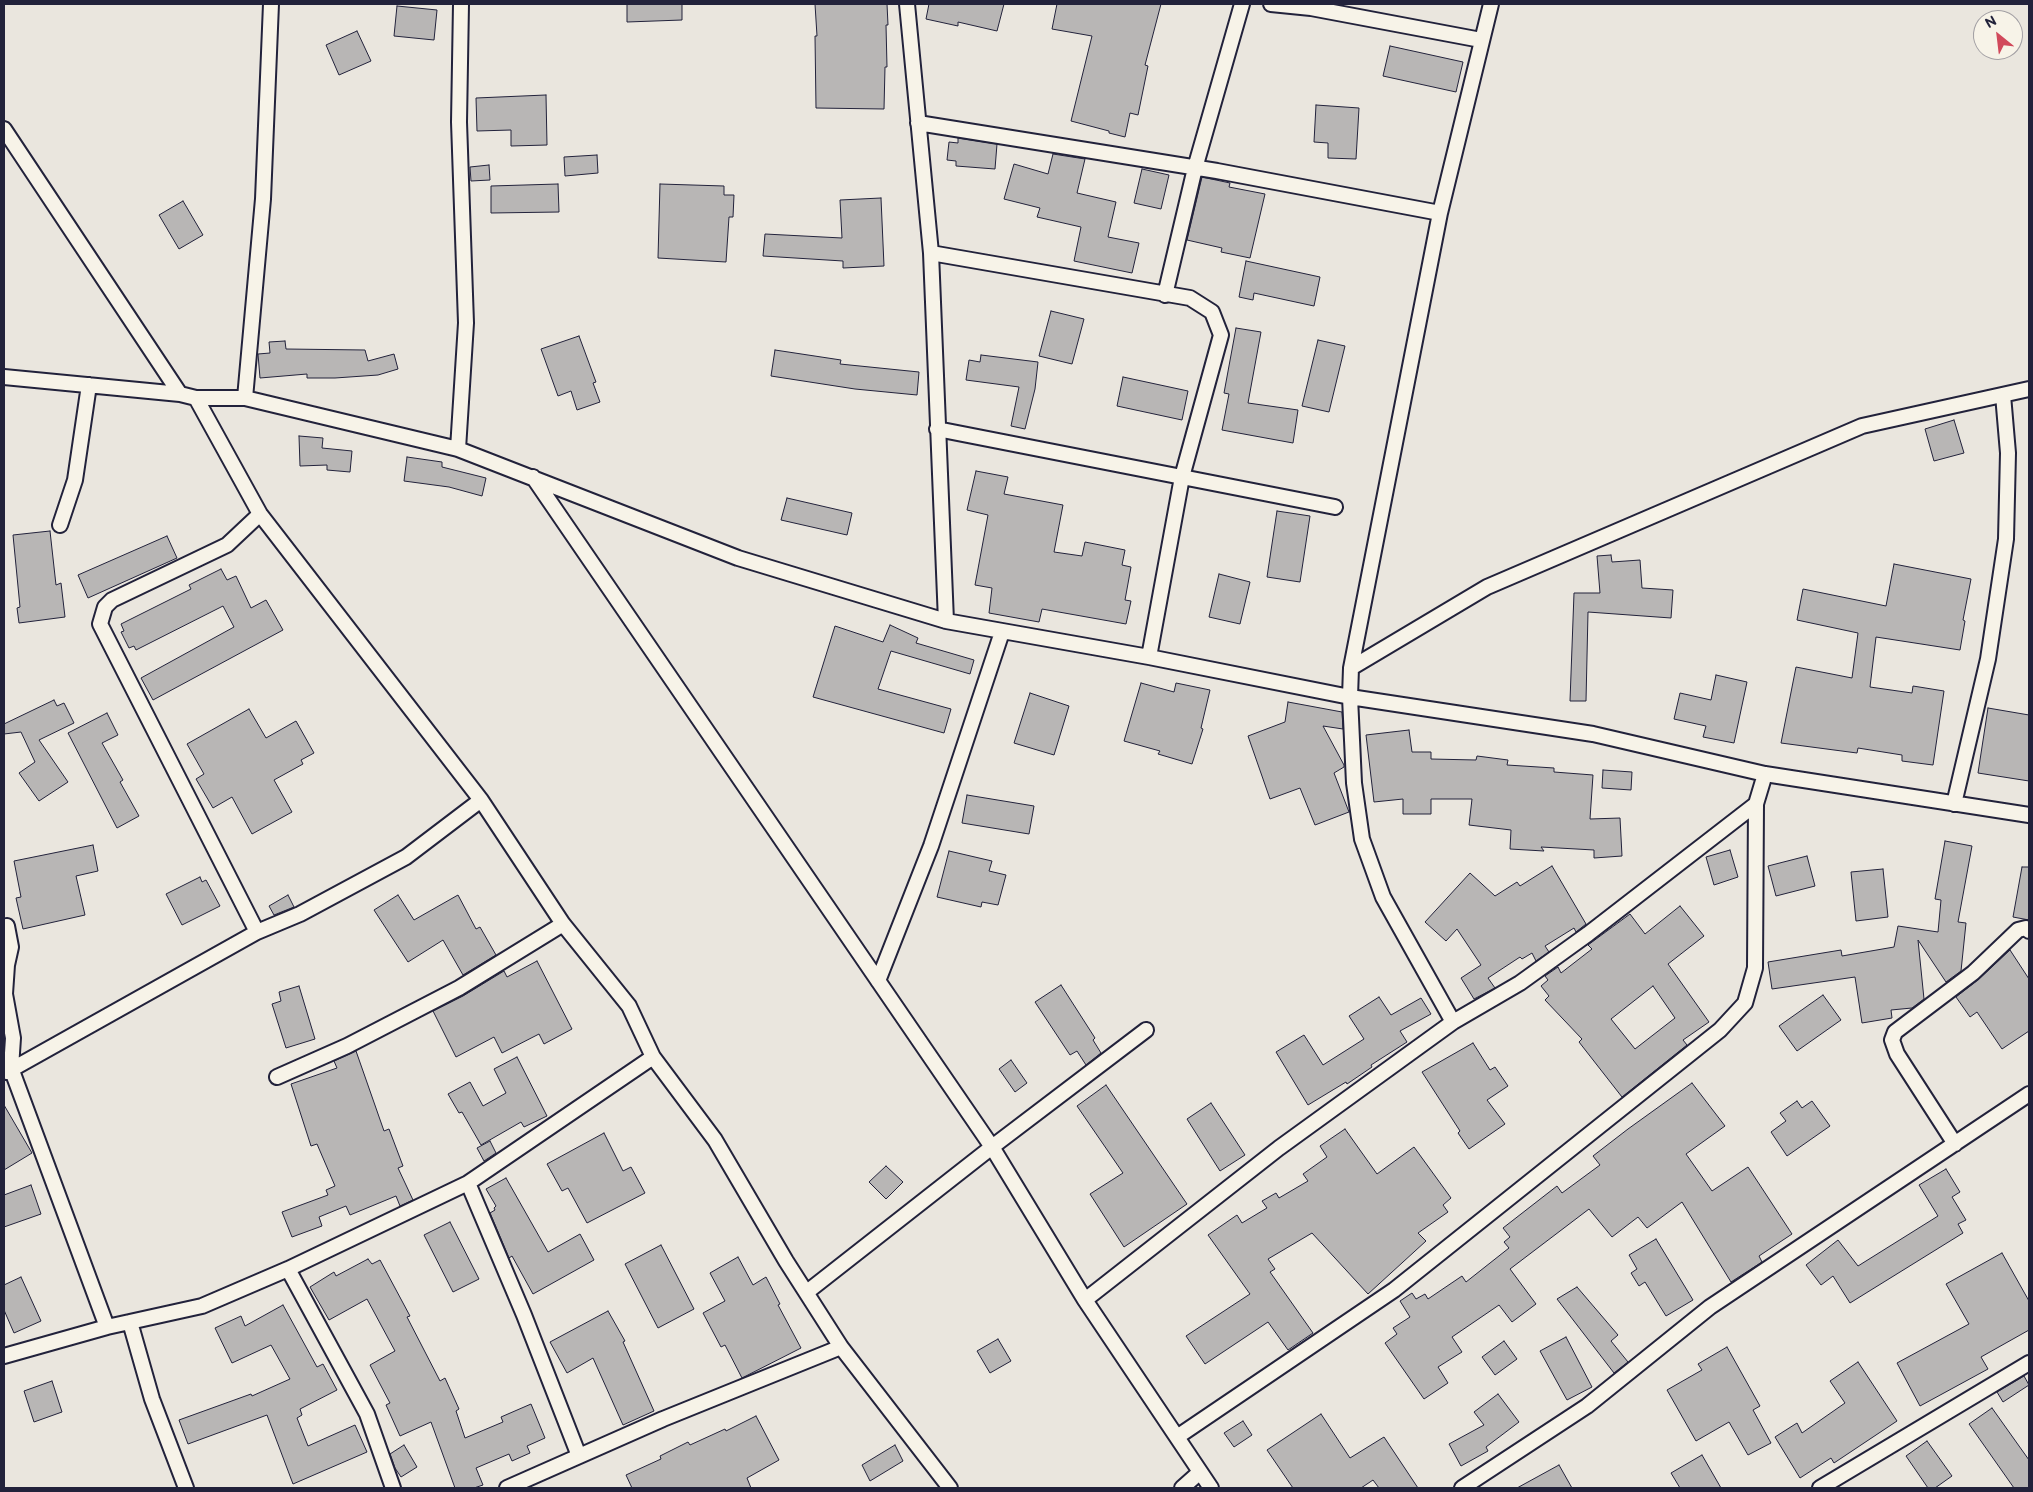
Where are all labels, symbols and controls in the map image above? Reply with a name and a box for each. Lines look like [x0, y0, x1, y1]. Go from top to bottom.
north arrow [1973, 10, 2023, 60]
text: N [1982, 12, 2000, 32]

